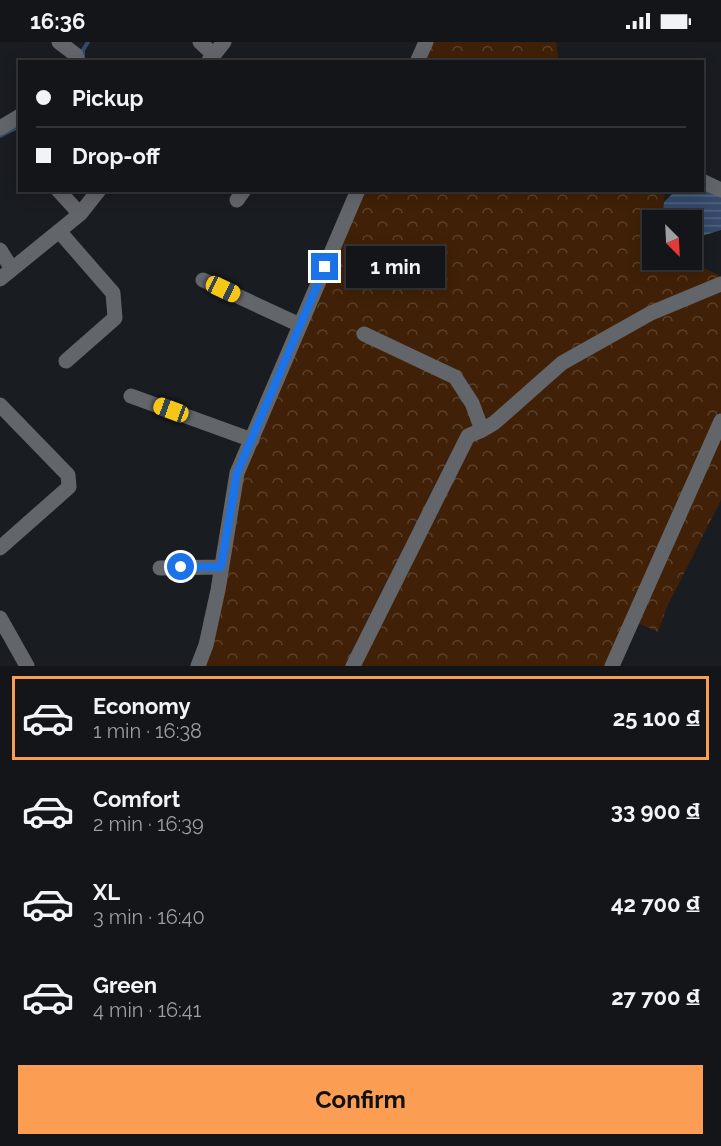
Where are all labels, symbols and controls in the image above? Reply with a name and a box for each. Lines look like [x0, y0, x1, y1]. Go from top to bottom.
text: 16:36 [30, 8, 85, 34]
text: Pickup [72, 85, 144, 111]
text: Drop-off [72, 143, 160, 169]
north arrow [642, 210, 702, 270]
map controls [642, 210, 702, 270]
callout: 1 min [346, 246, 445, 288]
route end [311, 253, 338, 280]
text: 1 min [370, 255, 421, 279]
car [203, 273, 243, 305]
car [151, 395, 191, 425]
route start [167, 553, 194, 580]
icon: car [21, 691, 75, 745]
text: Economy [93, 693, 191, 719]
text: 25 100 ₫ [613, 705, 700, 731]
text: 1 min · 16:38 [93, 719, 202, 743]
icon: car [21, 784, 75, 838]
text: Comfort [93, 786, 180, 812]
text: 33 900 ₫ [611, 798, 700, 824]
text: 2 min · 16:39 [93, 812, 204, 836]
icon: car [21, 877, 75, 931]
text: XL [93, 879, 120, 905]
text: 42 700 ₫ [611, 891, 700, 917]
text: 3 min · 16:40 [93, 905, 205, 929]
icon: car [21, 970, 75, 1024]
text: Green [93, 972, 157, 998]
text: 27 700 ₫ [611, 984, 700, 1010]
text: 4 min · 16:41 [93, 998, 201, 1022]
button: Confirm [18, 1065, 703, 1134]

